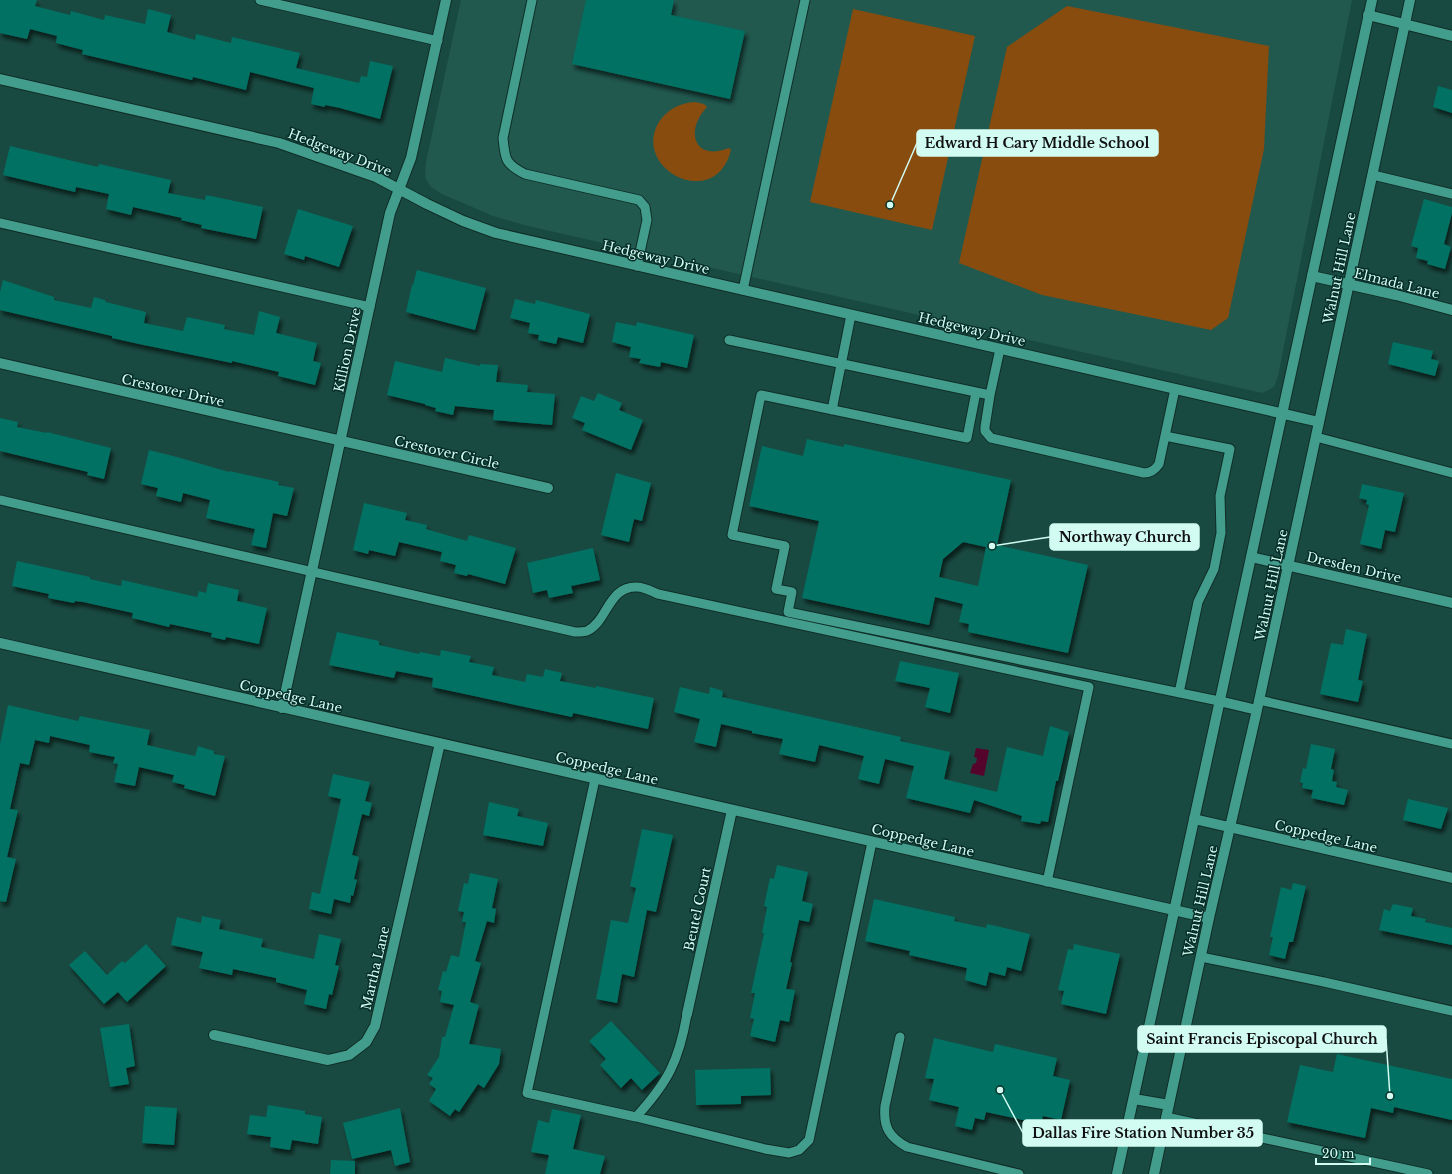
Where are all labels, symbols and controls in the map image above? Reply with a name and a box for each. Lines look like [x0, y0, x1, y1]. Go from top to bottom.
street label: Hedgeway Drive [286, 125, 394, 180]
callout: Edward H Cary Middle School [917, 130, 1158, 156]
text: Edward H Cary Middle School [925, 134, 1149, 152]
street label: Walnut Hill Lane [1319, 211, 1360, 326]
street label: Hedgeway Drive [601, 237, 711, 278]
street label: Elmada Lane [1352, 265, 1441, 302]
street label: Killion Drive [330, 306, 365, 394]
street label: Hedgeway Drive [917, 309, 1027, 350]
street label: Crestover Drive [120, 370, 226, 411]
street label: Crestover Circle [393, 432, 501, 473]
callout: Northway Church [1050, 524, 1199, 550]
text: Northway Church [1059, 528, 1191, 546]
street label: Walnut Hill Lane [1251, 528, 1292, 643]
street label: Dresden Drive [1305, 548, 1403, 587]
street label: Coppedge Lane [238, 676, 344, 717]
street label: Coppedge Lane [554, 748, 660, 789]
street label: Coppedge Lane [1273, 816, 1379, 857]
street label: Coppedge Lane [870, 820, 976, 861]
street label: Walnut Hill Lane [1179, 844, 1222, 959]
street label: Beutel Court [680, 866, 715, 953]
street label: Martha Lane [358, 925, 393, 1012]
callout: Saint Francis Episcopal Church [1138, 1026, 1386, 1052]
text: Saint Francis Episcopal Church [1146, 1030, 1378, 1048]
callout: Dallas Fire Station Number 35 [1023, 1120, 1262, 1146]
text: Dallas Fire Station Number 35 [1032, 1124, 1254, 1142]
scale bar [1316, 1140, 1370, 1166]
text: 20 m [1322, 1146, 1354, 1161]

